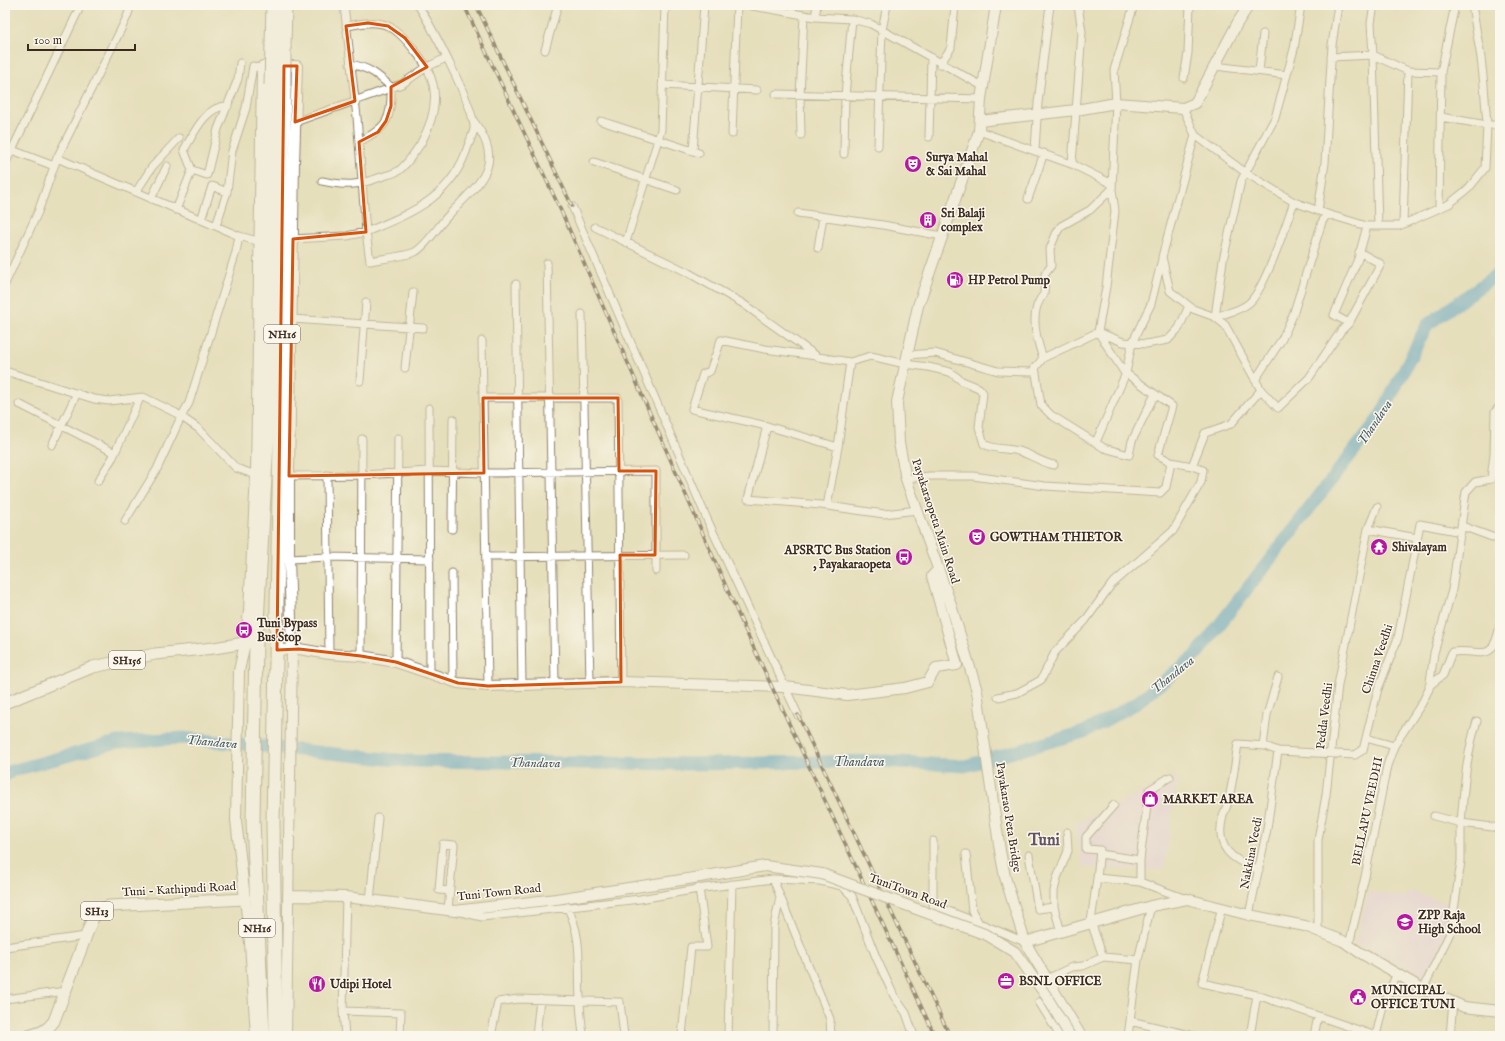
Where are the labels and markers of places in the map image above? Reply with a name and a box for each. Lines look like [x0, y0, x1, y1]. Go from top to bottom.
place label: Surya Mahal & Sai Mahal [926, 150, 988, 179]
theatre icon: Surya Mahal & Sai Mahal [903, 154, 923, 174]
place label: Sri Balaji complex [941, 206, 986, 236]
building icon: Sri Balaji complex [918, 210, 938, 230]
fuel station icon: HP Petrol Pump [945, 270, 965, 290]
place label: HP Petrol Pump [968, 273, 1050, 289]
theatre icon: GOWTHAM THIETOR [967, 527, 987, 547]
place label: GOWTHAM THIETOR [990, 530, 1123, 545]
temple icon: Shivalayam [1369, 537, 1389, 557]
place label: Shivalayam [1392, 540, 1447, 556]
place label: APSRTC Bus Station , Payakaraopeta [783, 543, 892, 573]
bus stop icon: APSRTC Bus Station , Payakaraopeta [894, 547, 914, 567]
place label: Tuni Bypass Bus Stop [256, 616, 318, 646]
bus stop icon: Tuni Bypass Bus Stop [234, 620, 254, 640]
shop icon: MARKET AREA [1140, 789, 1160, 809]
place label: MARKET AREA [1163, 792, 1254, 807]
place label: ZPP Raja High School [1418, 908, 1482, 938]
school or university icon: ZPP Raja High School [1395, 912, 1415, 932]
office icon: BSNL OFFICE [996, 971, 1016, 991]
restaurant icon: Udipi Hotel [307, 974, 327, 994]
place label: BSNL OFFICE [1019, 974, 1102, 989]
place label: Udipi Hotel [329, 977, 392, 993]
place label: MUNICIPAL OFFICE TUNI [1371, 983, 1456, 1012]
public building icon: MUNICIPAL OFFICE TUNI [1348, 987, 1368, 1007]

